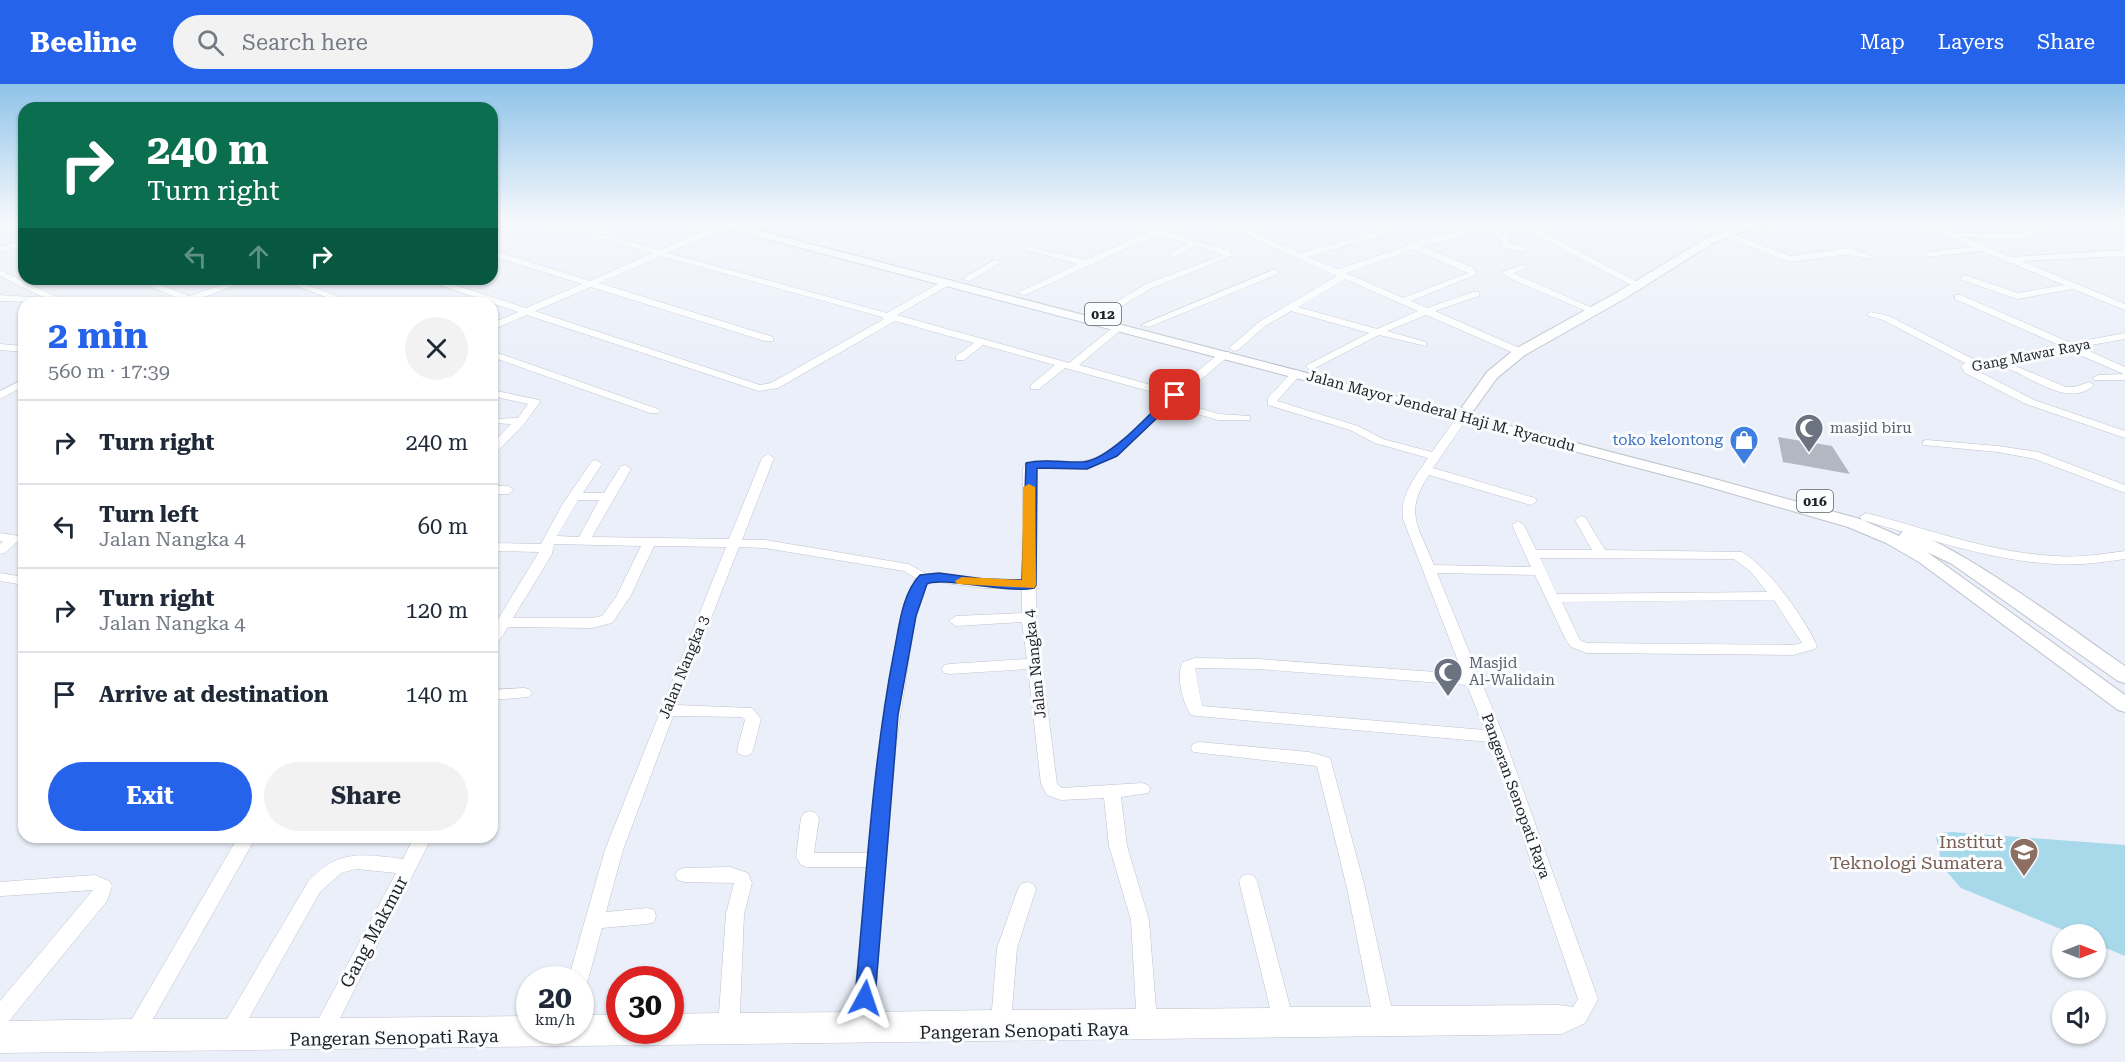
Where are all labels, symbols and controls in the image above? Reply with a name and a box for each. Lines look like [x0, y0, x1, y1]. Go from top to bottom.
search box [173, 15, 593, 69]
text: Beeline [30, 26, 137, 59]
icon: search [194, 26, 227, 59]
text: Search here [242, 30, 368, 55]
text: Map [1860, 30, 1905, 54]
text: Layers [1938, 30, 2004, 54]
text: Share [2037, 30, 2095, 54]
text: 240 m [147, 125, 269, 174]
icon: right [48, 126, 126, 204]
text: Turn right [147, 175, 280, 207]
icon: left [179, 240, 212, 273]
icon: ahead [242, 240, 275, 273]
icon: right [305, 240, 338, 273]
road number: 012 [1085, 303, 1121, 325]
text: 2 min [48, 315, 148, 357]
button: close [405, 317, 468, 380]
street label: Gang Mawar Raya [1970, 336, 2092, 374]
text: 560 m · 17:39 [48, 359, 170, 383]
street label: Jalan Mayor Jenderal Haji M. Ryacudu [1305, 366, 1578, 456]
pin [1149, 369, 1200, 420]
icon: arrive [1158, 378, 1191, 411]
mosque icon: masjid biru [1793, 412, 1825, 454]
place label: masjid biru [1830, 419, 1912, 437]
shop icon: toko kelontong [1728, 424, 1760, 466]
icon: right [48, 426, 81, 459]
text: Turn right [99, 430, 214, 455]
text: 240 m [405, 430, 468, 455]
place label: toko kelontong [1613, 431, 1723, 449]
road number: 016 [1797, 490, 1833, 512]
text: Turn left [99, 502, 199, 527]
icon: left [48, 510, 81, 543]
text: 60 m [418, 514, 468, 539]
text: Jalan Nangka 4 [99, 527, 246, 551]
text: Turn right [99, 586, 214, 611]
icon: right [48, 594, 81, 627]
text: 120 m [405, 598, 468, 623]
street label: Jalan Nangka 4 [1020, 608, 1050, 720]
text: Jalan Nangka 4 [99, 611, 246, 635]
street label: Jalan Nangka 3 [655, 613, 713, 721]
place label: Masjid Al-Walidain [1469, 654, 1555, 689]
mosque icon: Masjid Al-Walidain [1432, 656, 1464, 698]
icon: arrive [48, 678, 81, 711]
text: Arrive at destination [99, 682, 328, 707]
text: 140 m [405, 682, 468, 707]
street label: Pangeran Senopati Raya [1478, 711, 1554, 881]
button: Exit [48, 762, 252, 831]
button: Share [264, 762, 468, 831]
place label: Institut Teknologi Sumatera [1829, 831, 2003, 873]
school or university icon: Institut Teknologi Sumatera [2008, 836, 2040, 878]
street label: Gang Makmur [335, 872, 412, 991]
north arrow [2052, 924, 2106, 978]
map controls [2052, 924, 2106, 1044]
speed limit sign: 30 [606, 966, 684, 1044]
position arrow [833, 966, 897, 1030]
text: 20 [538, 980, 572, 1015]
button: sound [2052, 990, 2106, 1044]
text: km/h [535, 1011, 575, 1029]
street label: Pangeran Senopati Raya [919, 1018, 1129, 1043]
street label: Pangeran Senopati Raya [289, 1025, 499, 1050]

